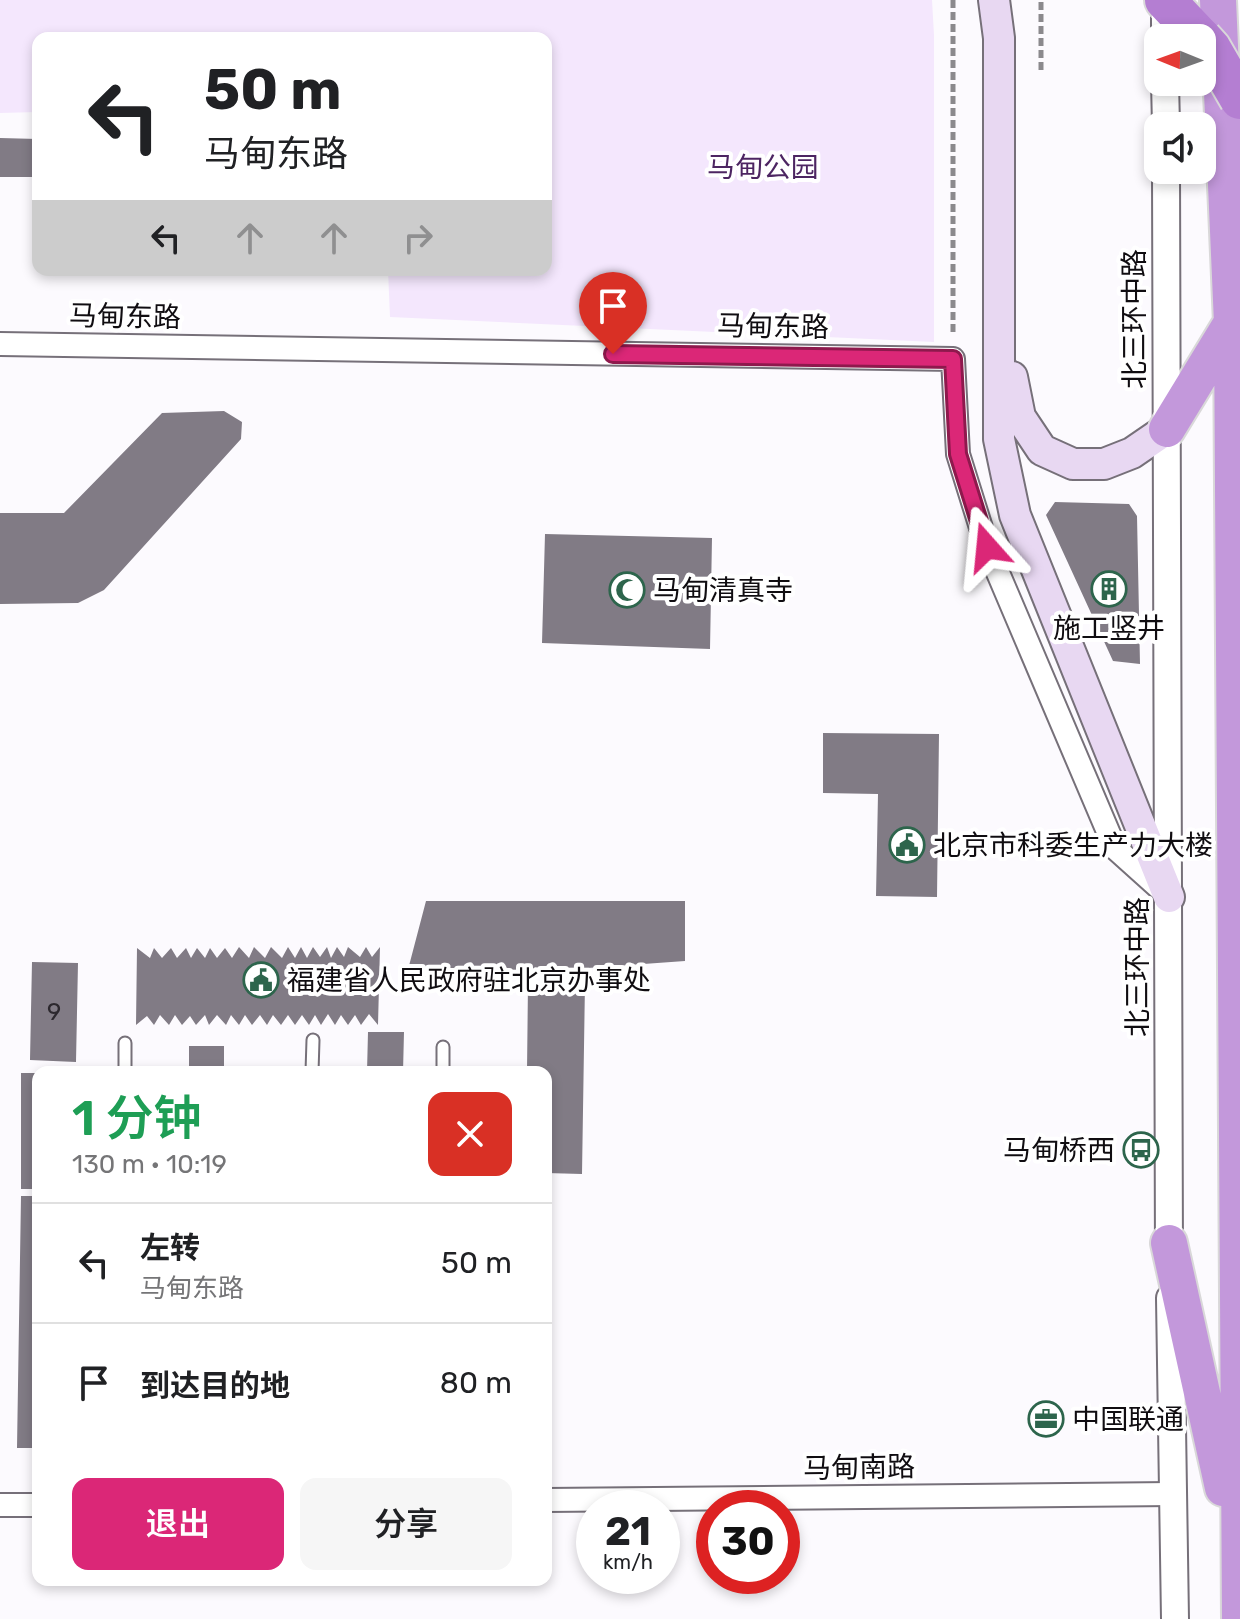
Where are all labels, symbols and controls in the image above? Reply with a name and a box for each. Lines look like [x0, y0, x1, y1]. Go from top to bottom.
north arrow [1144, 24, 1216, 96]
map controls [1144, 24, 1216, 184]
text: 50 m [204, 57, 341, 123]
icon: left [72, 64, 176, 168]
button: sound [1144, 112, 1216, 184]
text: 马甸东路 [204, 132, 348, 175]
park label: 马甸公园 [707, 151, 819, 184]
icon: left [144, 216, 188, 260]
icon: ahead [228, 216, 272, 260]
icon: ahead [312, 216, 356, 260]
icon: right [396, 216, 440, 260]
street label: 北三环中路 [1118, 249, 1151, 389]
pin [579, 272, 647, 354]
icon: arrive [591, 284, 635, 328]
street label: 马甸东路 [69, 299, 181, 334]
street label: 马甸东路 [717, 309, 829, 344]
position arrow [945, 505, 1029, 589]
building icon: 施工竖井 [1090, 570, 1128, 608]
mosque icon: 马甸清真寺 [608, 571, 646, 609]
place label: 马甸清真寺 [653, 574, 793, 607]
place label: 施工竖井 [1053, 612, 1165, 645]
public building icon: 北京市科委生产力大楼 [888, 826, 926, 864]
place label: 北京市科委生产力大楼 [933, 829, 1213, 862]
street label: 北三环中路 [1121, 897, 1154, 1037]
public building icon: 福建省人民政府驻北京办事处 [242, 961, 280, 999]
place label: 福建省人民政府驻北京办事处 [287, 964, 651, 997]
house number: 9 [47, 998, 61, 1026]
text: 1 分钟 [72, 1090, 202, 1147]
button: close [428, 1092, 512, 1176]
bus stop icon: 马甸桥西 [1122, 1131, 1160, 1169]
place label: 马甸桥西 [1003, 1134, 1115, 1167]
text: 130 m · 10:19 [72, 1149, 227, 1180]
text: 左转 [140, 1230, 200, 1266]
icon: left [72, 1241, 116, 1285]
text: 50 m [441, 1245, 512, 1281]
text: 马甸东路 [140, 1273, 244, 1304]
icon: arrive [72, 1361, 116, 1405]
text: 80 m [440, 1365, 512, 1401]
text: 到达目的地 [140, 1368, 290, 1404]
office icon: 中国联通 [1027, 1400, 1065, 1438]
place label: 中国联通 [1072, 1403, 1184, 1436]
street label: 马甸南路 [803, 1450, 915, 1485]
button: 退出 [72, 1478, 284, 1570]
button: 分享 [300, 1478, 512, 1570]
speed limit sign: 30 [696, 1490, 800, 1594]
text: 21 [605, 1508, 651, 1555]
text: km/h [603, 1550, 653, 1574]

